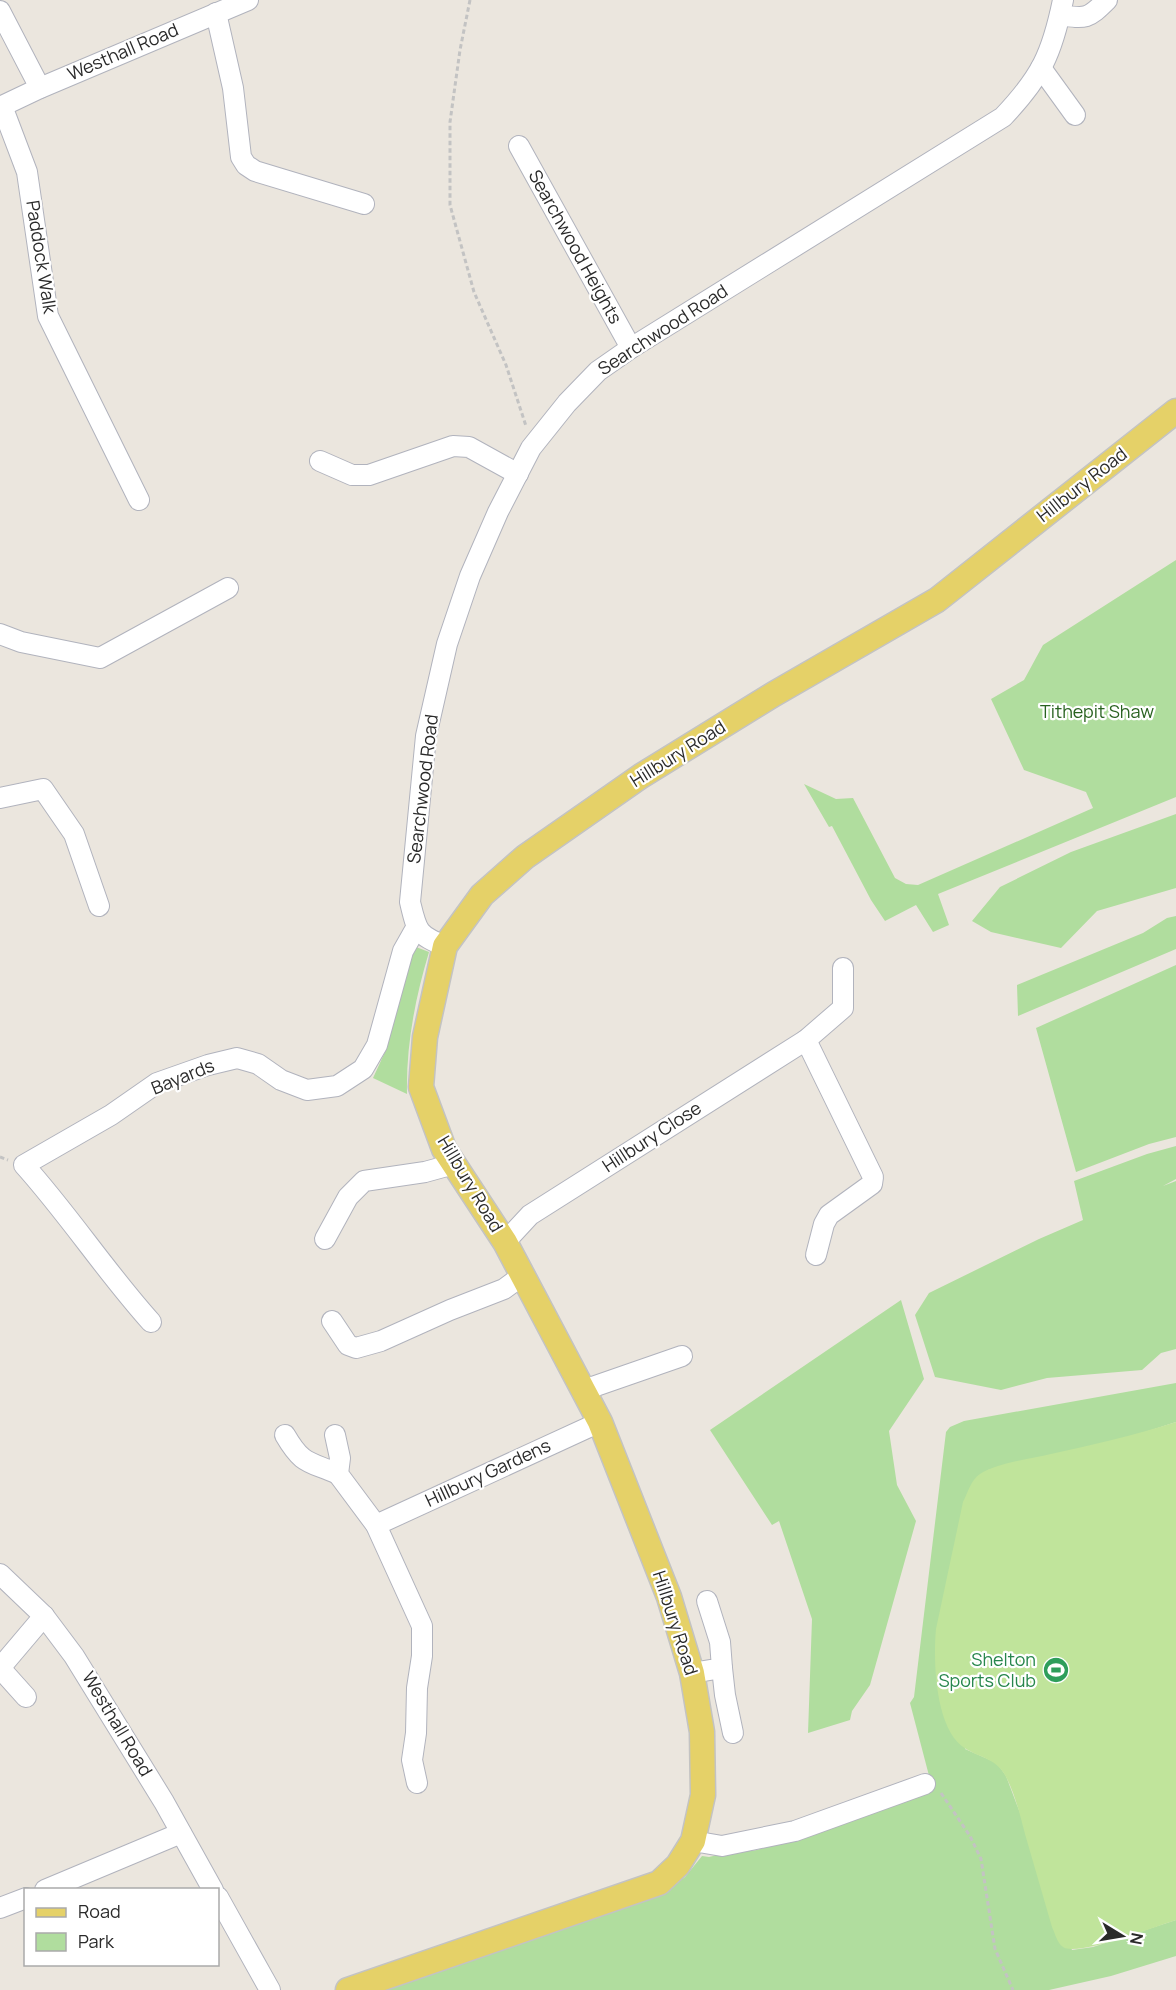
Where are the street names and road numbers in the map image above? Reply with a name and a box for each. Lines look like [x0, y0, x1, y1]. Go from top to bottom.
street label: Westhall Road [63, 17, 182, 85]
street label: Searchwood Heights [524, 165, 628, 328]
street label: Paddock Walk [21, 199, 63, 316]
street label: Searchwood Road [593, 278, 732, 380]
street label: Hillbury Road [1031, 441, 1131, 527]
street label: Searchwood Road [401, 713, 443, 865]
street label: Hillbury Road [625, 714, 730, 792]
street label: Bayards [148, 1053, 218, 1100]
street label: Hillbury Close [597, 1095, 706, 1177]
street label: Hillbury Road [433, 1131, 509, 1236]
street label: Hillbury Gardens [421, 1433, 554, 1512]
street label: Hillbury Road [648, 1567, 704, 1678]
street label: Westhall Road [77, 1667, 159, 1780]

